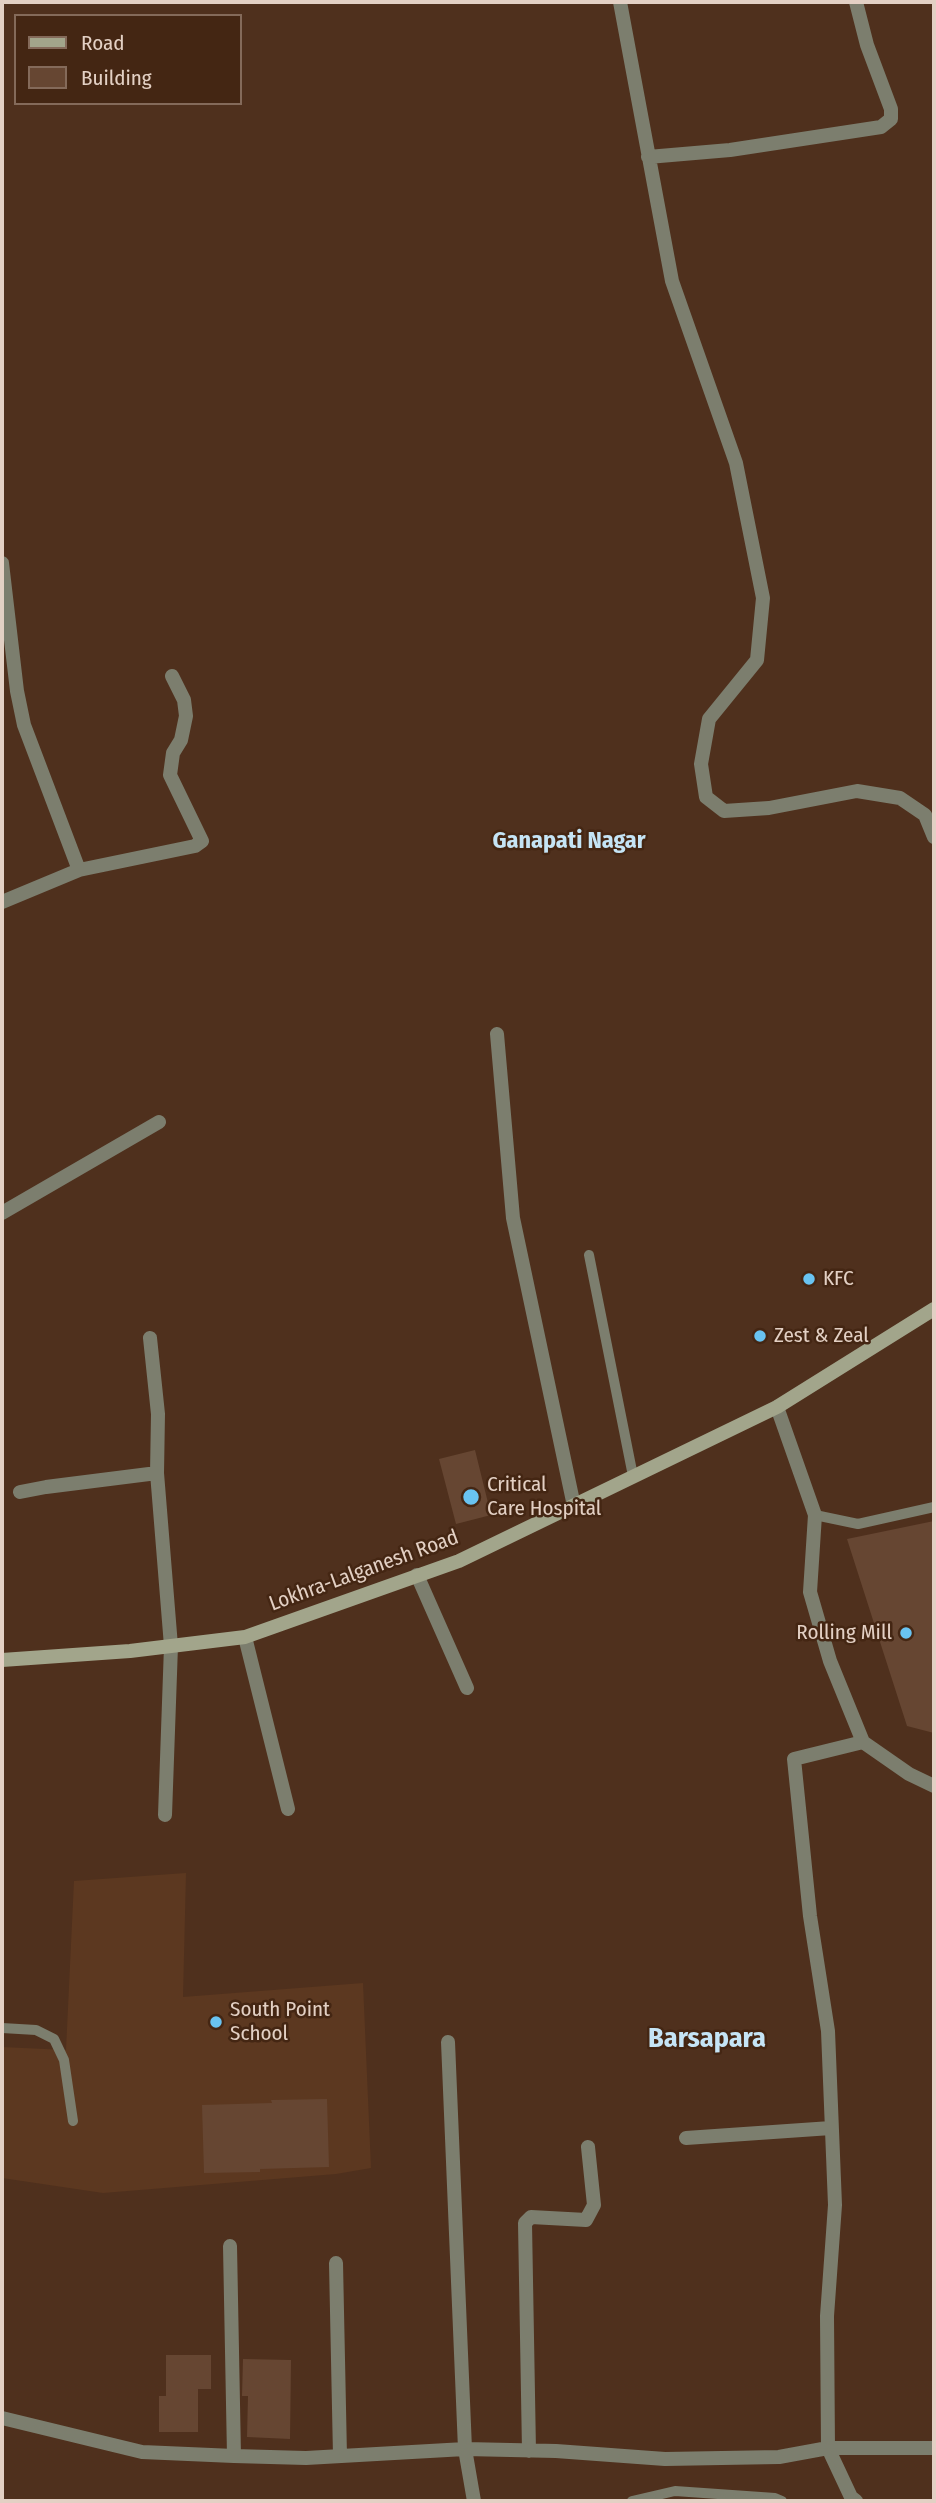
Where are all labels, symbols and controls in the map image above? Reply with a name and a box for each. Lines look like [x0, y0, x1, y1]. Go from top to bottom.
legend [14, 14, 242, 105]
text: Road [81, 30, 125, 56]
text: Building [81, 65, 152, 91]
district label: Ganapati Nagar [492, 827, 646, 855]
place label: KFC [823, 1266, 854, 1292]
marker: KFC [801, 1271, 817, 1287]
place label: Zest & Zeal [774, 1323, 869, 1349]
marker: Zest & Zeal [752, 1328, 768, 1344]
place label: Critical Care Hospital [487, 1472, 601, 1522]
marker: Critical Care Hospital [461, 1487, 481, 1507]
street label: Lokhra-Lalganesh Road [266, 1525, 462, 1617]
place label: Rolling Mill [796, 1620, 892, 1646]
marker: Rolling Mill [898, 1625, 914, 1641]
place label: South Point School [230, 1997, 330, 2047]
marker: South Point School [208, 2014, 224, 2030]
district label: Barsapara [648, 2022, 766, 2056]

